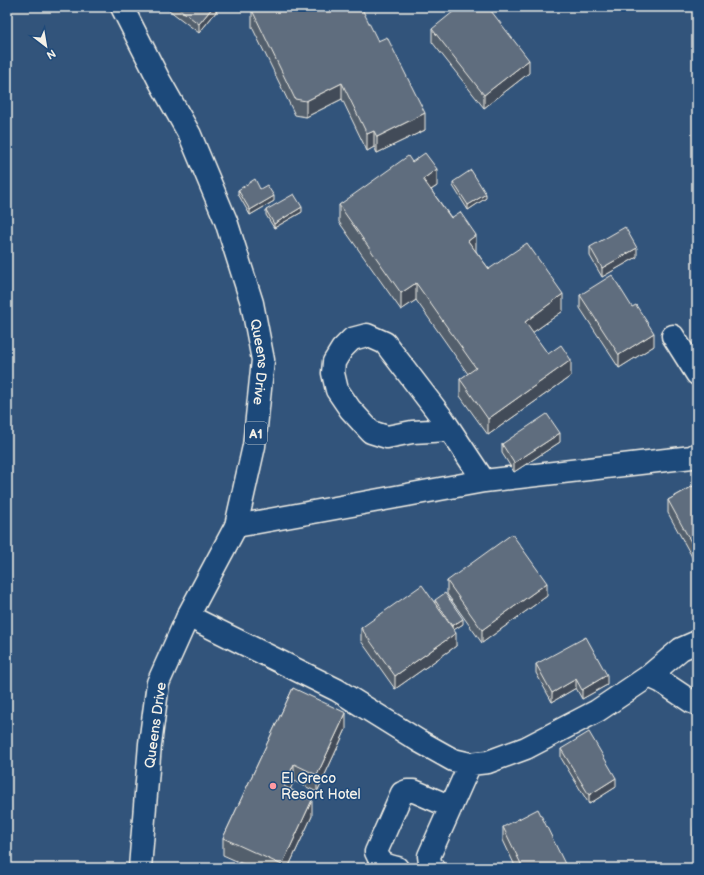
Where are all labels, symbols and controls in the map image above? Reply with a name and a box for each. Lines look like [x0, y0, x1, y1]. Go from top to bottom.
north arrow [26, 26, 66, 66]
text: N [44, 46, 58, 62]
street label: Queens Drive [246, 317, 271, 406]
road number: A1 [245, 422, 267, 444]
street label: Queens Drive [141, 681, 170, 769]
place label: El Greco Resort Hotel [281, 770, 361, 803]
marker: El Greco Resort Hotel [268, 781, 278, 791]

